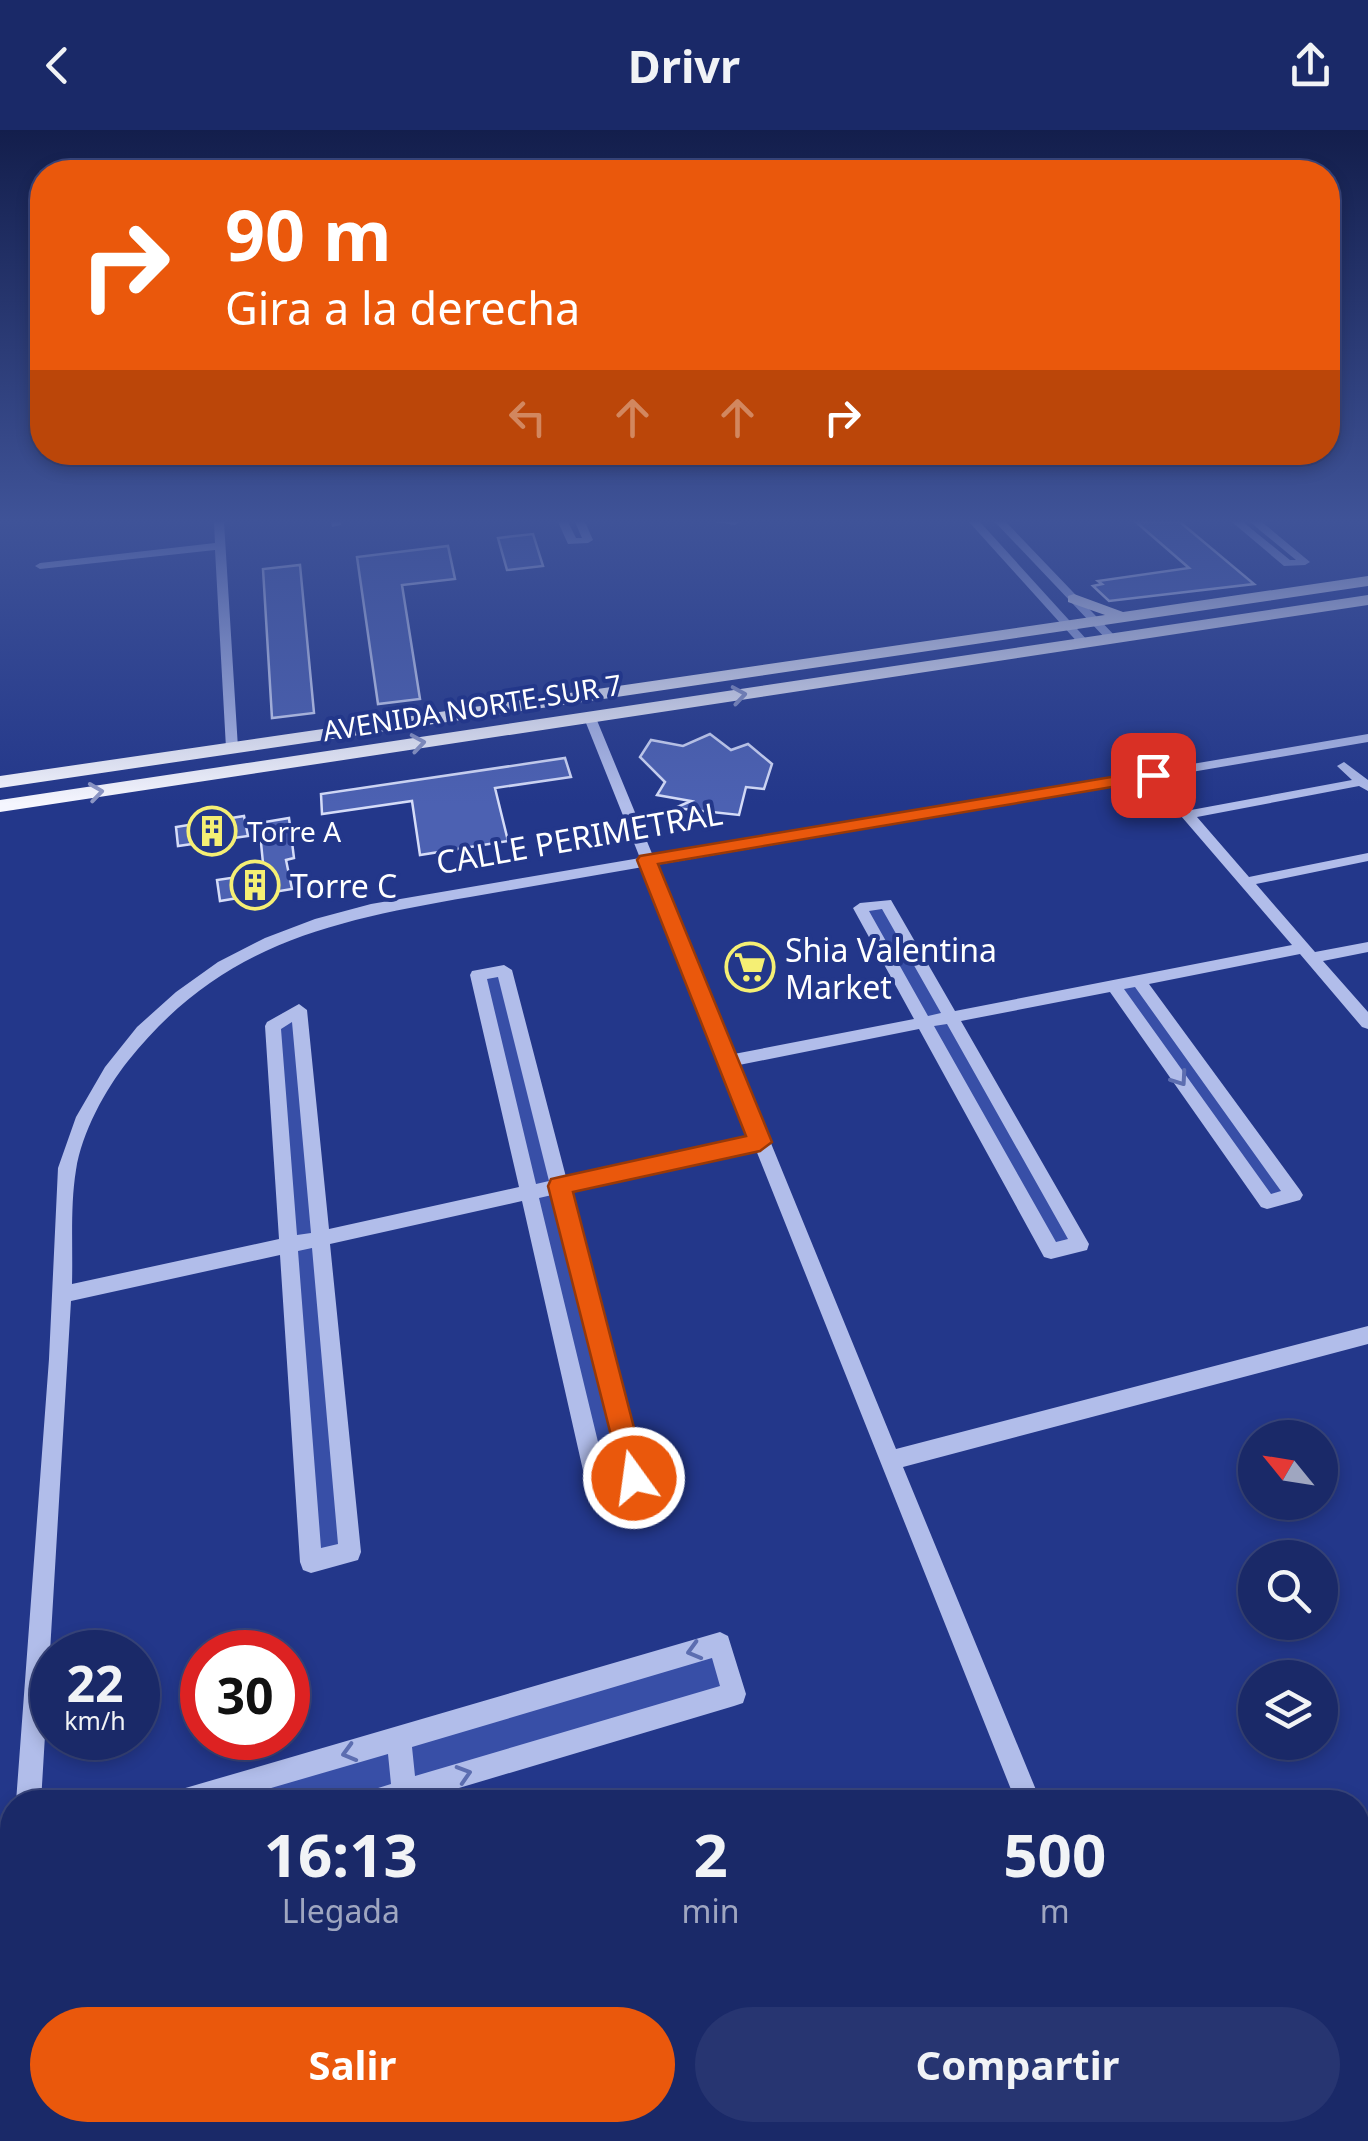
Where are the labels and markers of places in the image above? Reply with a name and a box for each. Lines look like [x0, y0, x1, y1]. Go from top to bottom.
pin [1111, 733, 1196, 818]
building icon: Torre A [186, 805, 238, 857]
place label: Torre A [247, 812, 341, 850]
building icon: Torre C [229, 859, 281, 911]
place label: Torre C [290, 864, 397, 907]
place label: Shia Valentina Market [785, 928, 997, 1008]
supermarket icon: Shia Valentina Market [724, 941, 776, 993]

